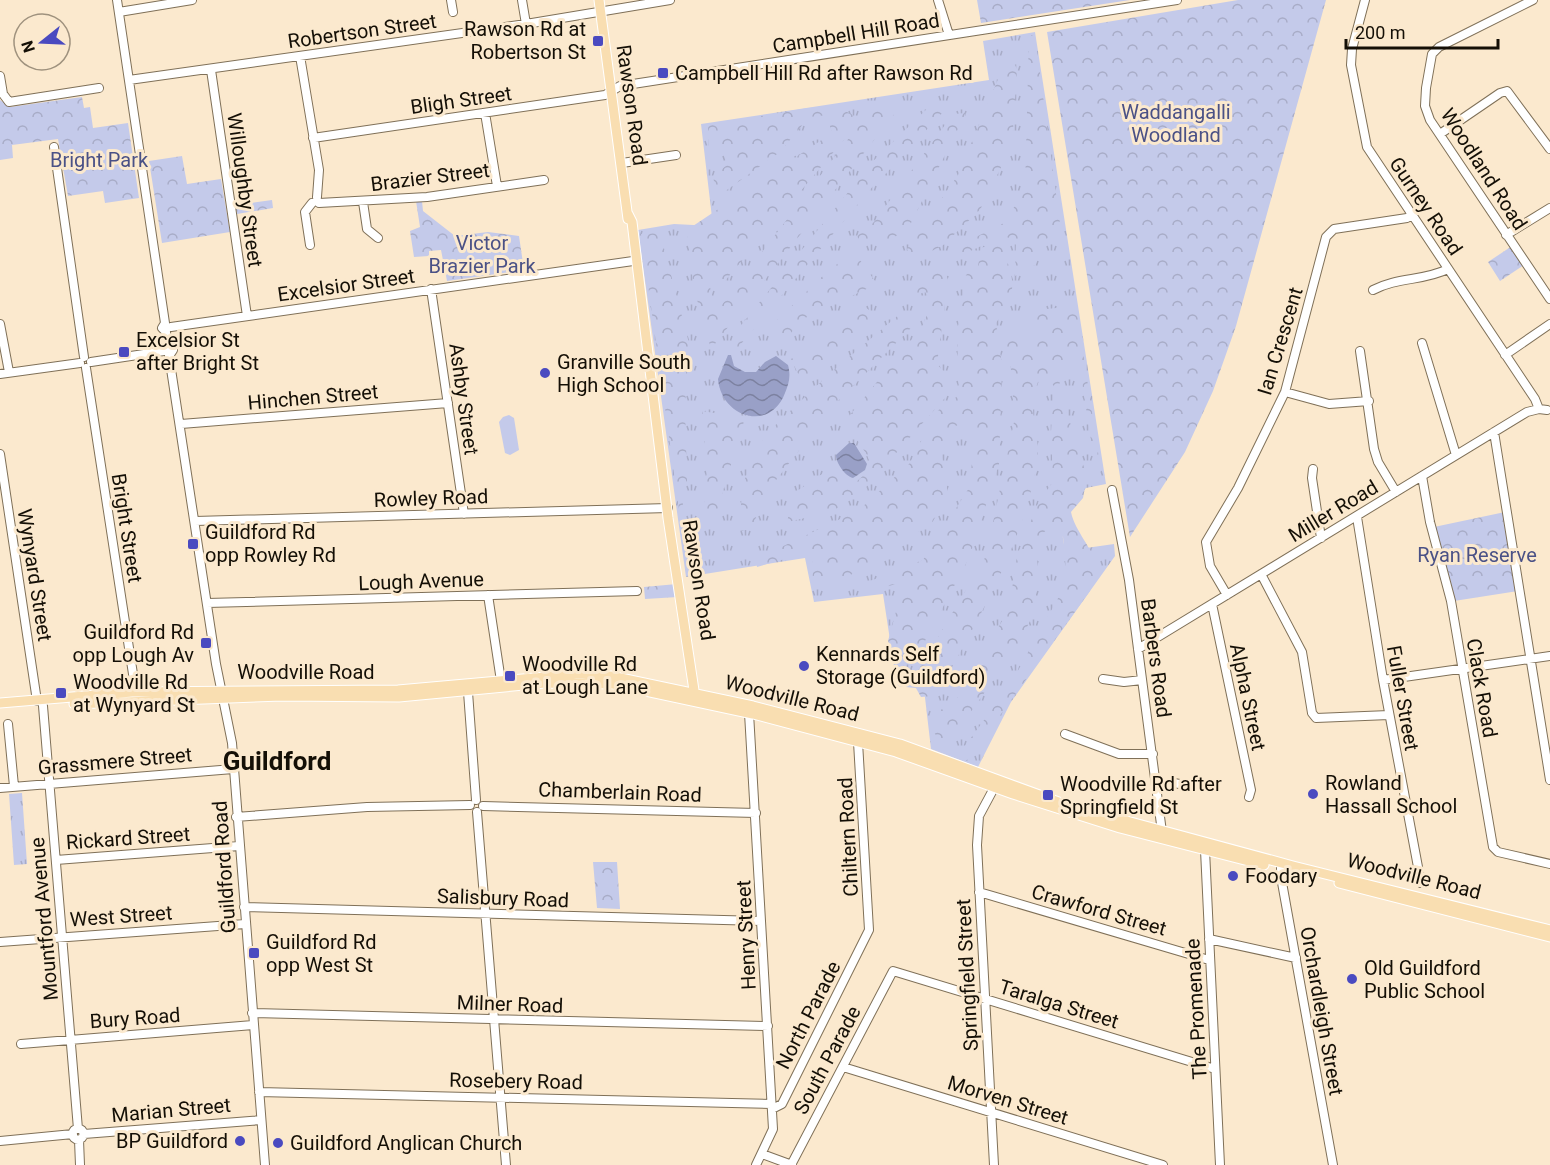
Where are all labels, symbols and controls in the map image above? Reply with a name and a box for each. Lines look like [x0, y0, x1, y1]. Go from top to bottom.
street label: Campbell Hill Road [771, 8, 941, 58]
street label: Robertson Street [286, 9, 438, 53]
north arrow [12, 12, 72, 72]
scale bar [1346, 12, 1498, 50]
place label: Rawson Rd at Robertson St [464, 17, 586, 64]
text: 200 m [1355, 22, 1406, 43]
marker: Rawson Rd at Robertson St [591, 34, 605, 48]
text: N [17, 38, 39, 55]
street label: Rawson Road [612, 43, 652, 167]
place label: Campbell Hill Rd after Rawson Rd [675, 61, 973, 85]
marker: Campbell Hill Rd after Rawson Rd [656, 66, 670, 80]
street label: Bligh Street [409, 81, 513, 119]
park label: Waddangalli Woodland [1121, 100, 1231, 147]
street label: Woodland Road [1436, 104, 1532, 234]
street label: Willoughby Street [222, 111, 268, 269]
park label: Bright Park [50, 148, 149, 172]
street label: Gurney Road [1384, 152, 1468, 260]
street label: Brazier Street [369, 158, 491, 196]
park label: Victor Brazier Park [428, 231, 536, 278]
street label: Excelsior Street [276, 264, 416, 306]
street label: Ian Crescent [1252, 284, 1308, 398]
place label: Excelsior St after Bright St [136, 328, 259, 375]
street label: Ashby Street [444, 342, 484, 456]
marker: Excelsior St after Bright St [117, 345, 131, 359]
place label: Granville South High School [557, 350, 691, 397]
marker: Granville South High School [538, 366, 552, 380]
street label: Hinchen Street [247, 379, 379, 415]
street label: Bright Street [106, 471, 148, 585]
street label: Miller Road [1284, 475, 1382, 547]
street label: Rowley Road [373, 484, 489, 512]
street label: Wynyard Street [13, 507, 57, 643]
street label: Rawson Road [678, 518, 720, 642]
place label: Guildford Rd opp Rowley Rd [205, 520, 336, 567]
marker: Guildford Rd opp Rowley Rd [186, 537, 200, 551]
park label: Ryan Reserve [1417, 543, 1537, 567]
street label: Lough Avenue [358, 567, 484, 595]
street label: Barbers Road [1136, 597, 1176, 719]
place label: Guildford Rd opp Lough Av [73, 620, 194, 667]
marker: Guildford Rd opp Lough Av [199, 636, 213, 650]
street label: Clack Road [1461, 637, 1503, 739]
street label: Alpha Street [1225, 641, 1271, 753]
place label: Kennards Self Storage (Guildford) [816, 642, 985, 689]
street label: Fuller Street [1382, 643, 1424, 753]
place label: Woodville Rd at Lough Lane [522, 652, 648, 699]
marker: Kennards Self Storage (Guildford) [797, 659, 811, 673]
street label: Woodville Road [237, 660, 375, 684]
marker: Woodville Rd at Lough Lane [503, 669, 517, 683]
place label: Woodville Rd at Wynyard St [73, 670, 195, 717]
street label: Woodville Road [723, 670, 861, 726]
marker: Woodville Rd at Wynyard St [54, 686, 68, 700]
street label: Grassmere Street [37, 742, 193, 780]
district label: Guildford [223, 746, 331, 776]
place label: Rowland Hassall School [1325, 771, 1457, 818]
place label: Woodville Rd after Springfield St [1060, 772, 1222, 819]
street label: Chamberlain Road [538, 777, 702, 807]
street label: Chiltern Road [833, 777, 863, 897]
marker: Rowland Hassall School [1306, 787, 1320, 801]
marker: Woodville Rd after Springfield St [1041, 788, 1055, 802]
street label: Guildford Road [207, 800, 241, 934]
street label: Rickard Street [65, 822, 191, 854]
street label: Mountford Avenue [25, 836, 63, 1002]
street label: Woodville Road [1345, 848, 1483, 904]
place label: Foodary [1245, 864, 1318, 888]
marker: Foodary [1226, 869, 1240, 883]
street label: Henry Street [731, 879, 761, 991]
street label: Crawford Street [1029, 879, 1169, 941]
street label: Salisbury Road [436, 884, 570, 912]
street label: Springfield Street [951, 898, 983, 1052]
street label: West Street [69, 900, 173, 932]
street label: Orchardleigh Street [1295, 925, 1349, 1097]
place label: Guildford Rd opp West St [266, 930, 376, 977]
street label: The Promenade [1180, 938, 1212, 1080]
marker: Guildford Rd opp West St [247, 946, 261, 960]
place label: Old Guildford Public School [1364, 956, 1485, 1003]
street label: North Parade [771, 957, 845, 1073]
marker: Old Guildford Public School [1345, 972, 1359, 986]
street label: Taralga Street [996, 974, 1122, 1034]
street label: Milner Road [456, 990, 564, 1018]
street label: South Parade [788, 1002, 866, 1118]
street label: Bury Road [89, 1003, 181, 1033]
street label: Rosebery Road [449, 1068, 583, 1094]
street label: Morven Street [945, 1070, 1071, 1130]
street label: Marian Street [110, 1093, 232, 1127]
place label: BP Guildford [116, 1129, 228, 1153]
place label: Guildford Anglican Church [290, 1131, 522, 1155]
marker: BP Guildford [233, 1134, 247, 1148]
marker: Guildford Anglican Church [271, 1136, 285, 1150]

